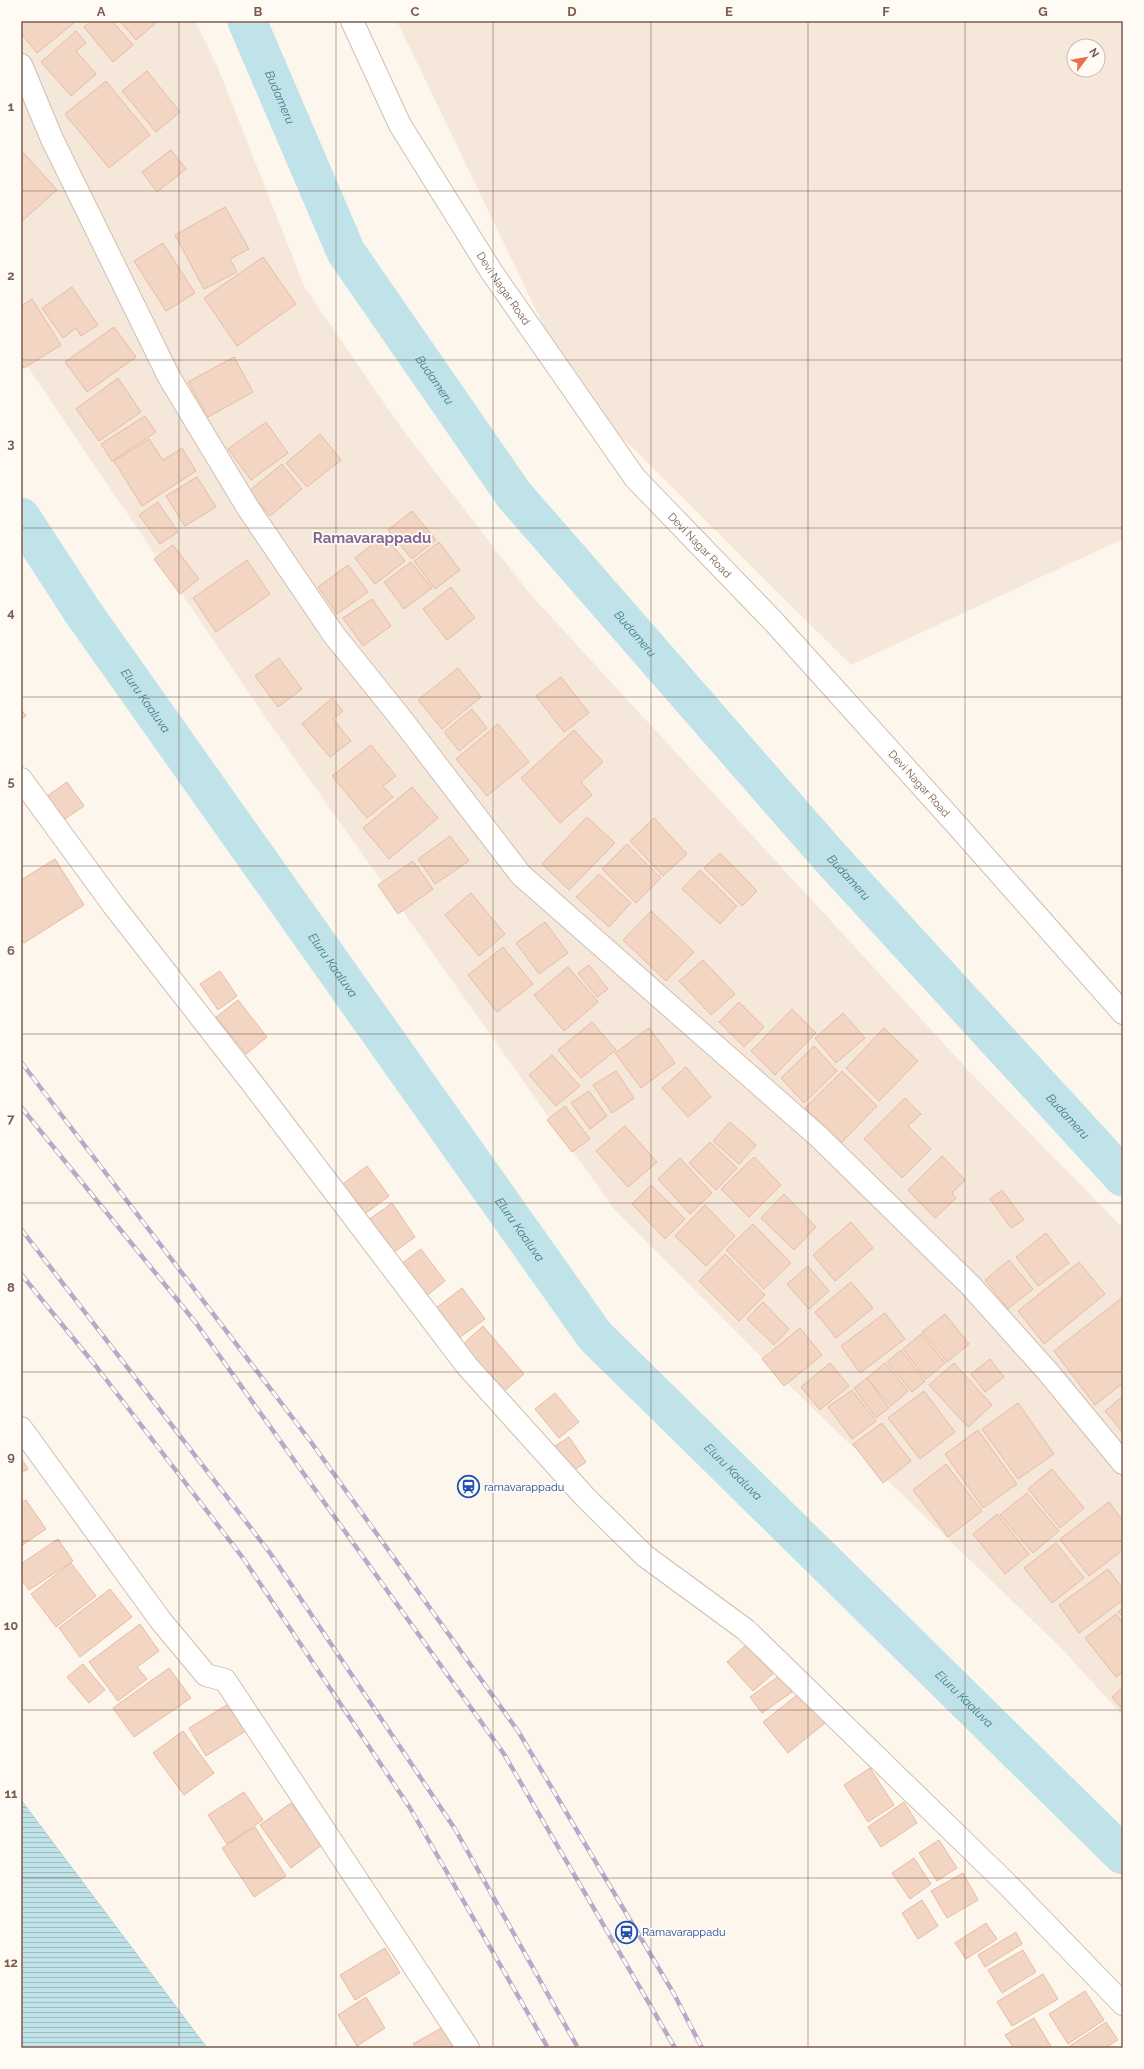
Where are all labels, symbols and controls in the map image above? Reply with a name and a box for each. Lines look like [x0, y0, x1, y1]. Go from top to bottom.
text: A [97, 4, 106, 19]
text: B [254, 4, 263, 19]
text: C [411, 4, 420, 19]
text: D [567, 4, 577, 19]
text: E [725, 4, 733, 19]
text: F [882, 4, 890, 19]
text: G [1038, 4, 1048, 19]
north arrow [1066, 38, 1106, 78]
text: N [1086, 46, 1102, 60]
water label: Budameru [262, 68, 297, 126]
text: 1 [8, 99, 15, 114]
street label: Devi Nagar Road [474, 250, 533, 328]
text: 2 [7, 268, 15, 283]
water label: Budameru [413, 353, 457, 408]
text: 3 [7, 436, 15, 451]
street label: Devi Nagar Road [665, 510, 734, 581]
district label: Ramavarappadu [313, 529, 431, 547]
text: 4 [7, 605, 15, 620]
water label: Budameru [611, 608, 659, 660]
water label: Eluru Kaaluva [118, 666, 173, 736]
street label: Devi Nagar Road [886, 748, 952, 820]
text: 5 [7, 774, 15, 789]
water label: Budameru [824, 852, 873, 903]
water label: Eluru Kaaluva [305, 930, 360, 1000]
text: 6 [7, 943, 15, 958]
water label: Budameru [1043, 1091, 1092, 1142]
text: 7 [7, 1111, 15, 1126]
water label: Eluru Kaaluva [492, 1195, 547, 1264]
text: 8 [7, 1280, 15, 1295]
water label: Eluru Kaaluva [701, 1440, 765, 1503]
text: 9 [7, 1449, 15, 1464]
station icon: ramavarappadu [455, 1474, 481, 1500]
place label: ramavarappadu [484, 1481, 564, 1494]
text: 10 [4, 1618, 18, 1633]
water label: Eluru Kaaluva [933, 1668, 996, 1730]
text: 11 [5, 1786, 18, 1801]
station icon: Ramavarappadu [613, 1919, 639, 1945]
place label: Ramavarappadu [642, 1926, 726, 1939]
text: 12 [4, 1955, 18, 1970]

